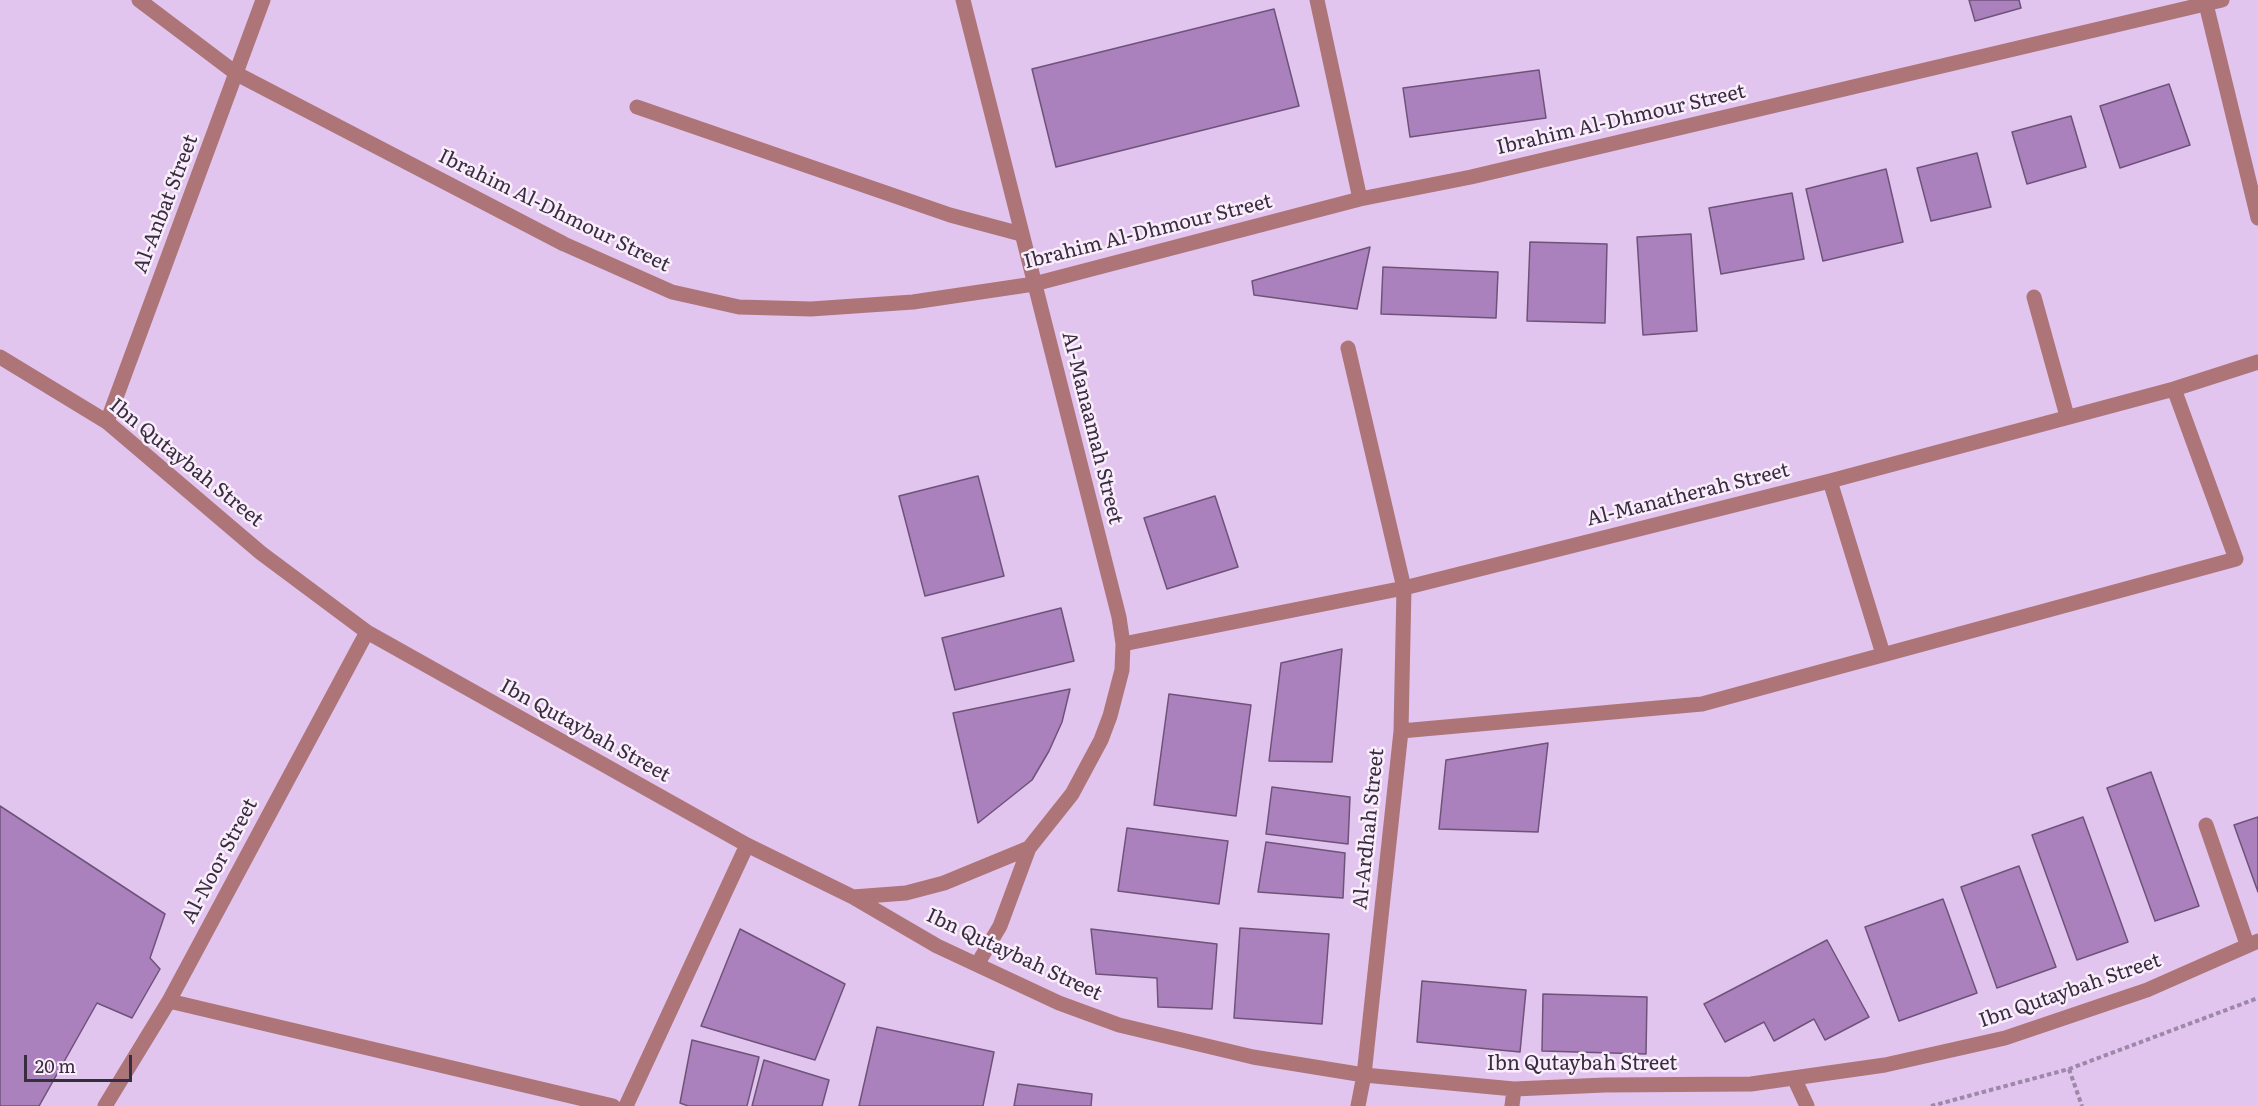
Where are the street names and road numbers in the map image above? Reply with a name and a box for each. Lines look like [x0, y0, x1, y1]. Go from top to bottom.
street label: Ibrahim Al-Dhmour Street [1494, 80, 1748, 160]
street label: Al-Anbat Street [129, 131, 203, 277]
street label: Ibrahim Al-Dhmour Street [434, 144, 674, 278]
street label: Ibrahim Al-Dhmour Street [1022, 190, 1274, 274]
street label: Al-Manaamah Street [1056, 329, 1128, 527]
street label: Ibn Qutaybah Street [104, 394, 268, 532]
street label: Al-Manatherah Street [1584, 458, 1792, 532]
street label: Ibn Qutaybah Street [496, 674, 674, 788]
street label: Al-Ardhah Street [1349, 747, 1389, 911]
street label: Al-Noor Street [177, 794, 263, 928]
street label: Ibn Qutaybah Street [923, 904, 1105, 1006]
street label: Ibn Qutaybah Street [1976, 949, 2164, 1033]
street label: Ibn Qutaybah Street [1487, 1052, 1677, 1076]

